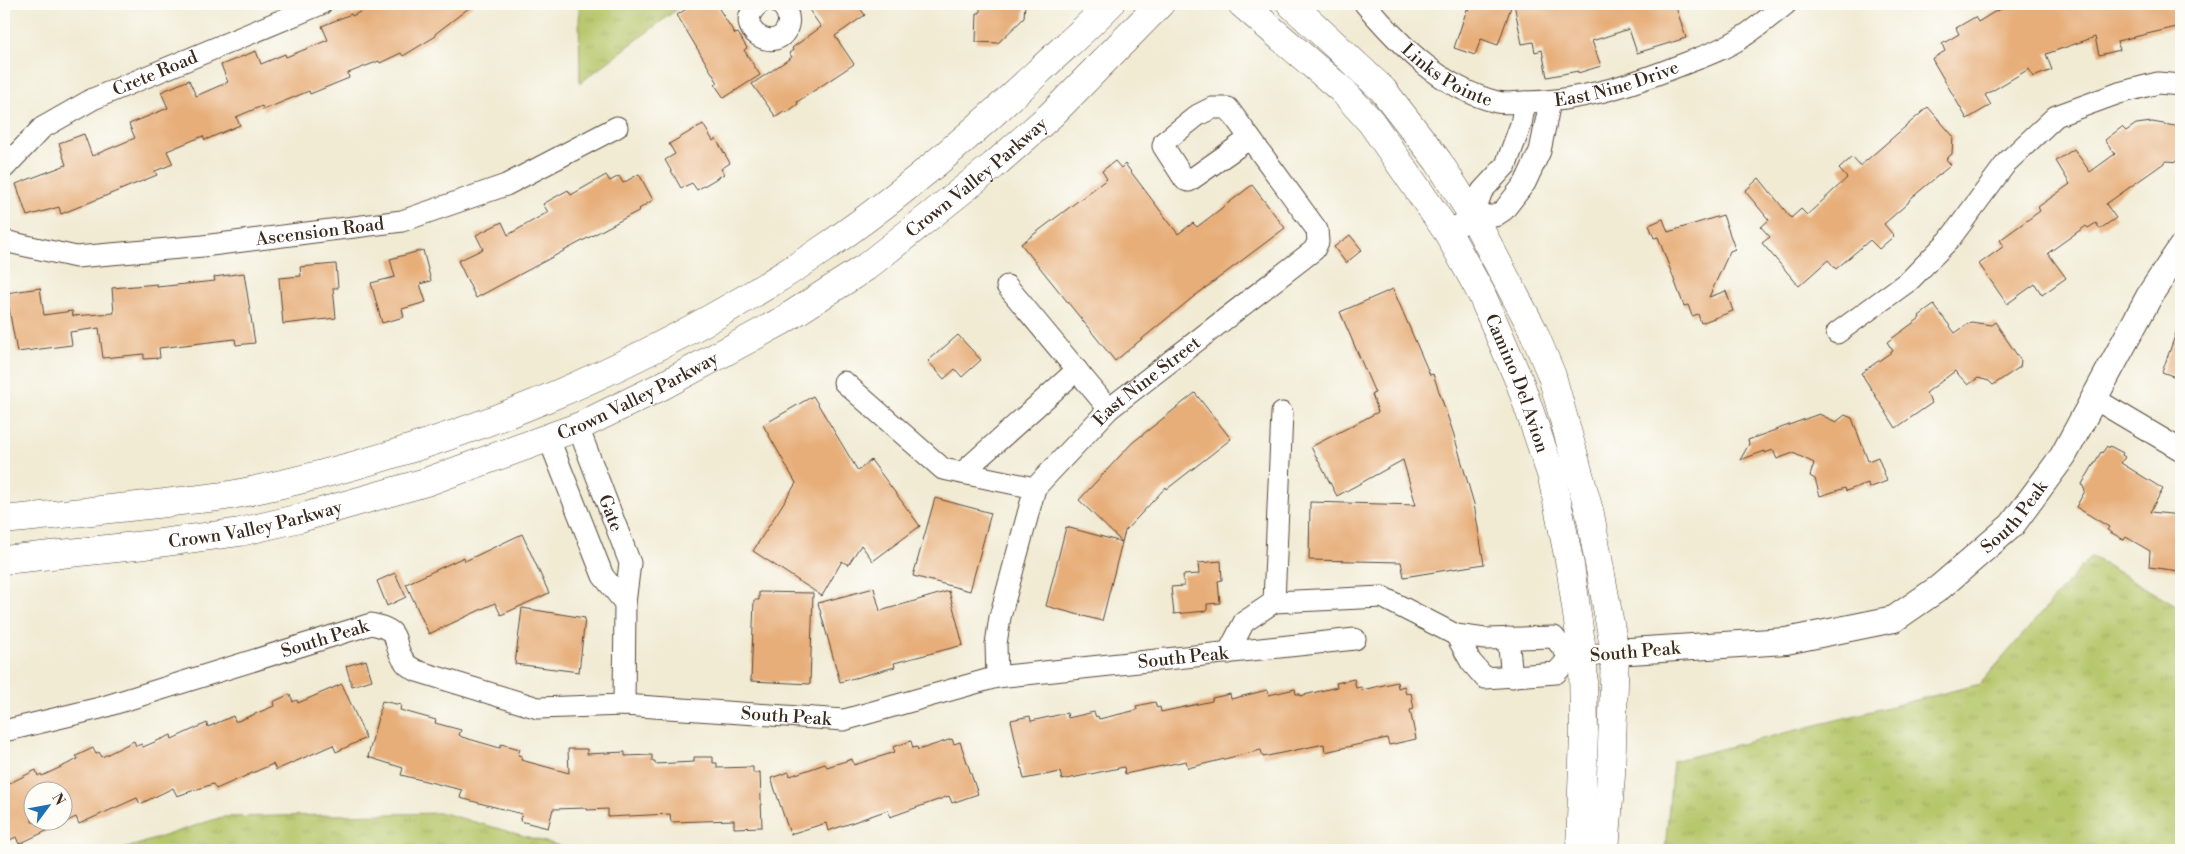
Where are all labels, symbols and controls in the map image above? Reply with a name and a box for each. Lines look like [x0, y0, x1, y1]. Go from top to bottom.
street label: Links Pointe [1397, 38, 1495, 112]
street label: Crete Road [109, 45, 202, 101]
street label: East Nine Drive [1553, 55, 1682, 112]
street label: Crown Valley Parkway [901, 112, 1052, 242]
street label: Ascension Road [253, 212, 386, 251]
street label: Camino Del Avion [1480, 310, 1554, 456]
street label: East Nine Street [1088, 331, 1205, 431]
street label: Crown Valley Parkway [554, 346, 722, 445]
street label: South Peak [1976, 475, 2053, 558]
street label: Gate [593, 491, 628, 535]
street label: Crown Valley Parkway [167, 495, 345, 553]
street label: South Peak [278, 613, 373, 663]
street label: South Peak [1589, 636, 1683, 667]
street label: South Peak [1137, 641, 1231, 673]
street label: South Peak [740, 701, 834, 731]
north arrow [22, 782, 72, 832]
text: N [48, 790, 69, 809]

